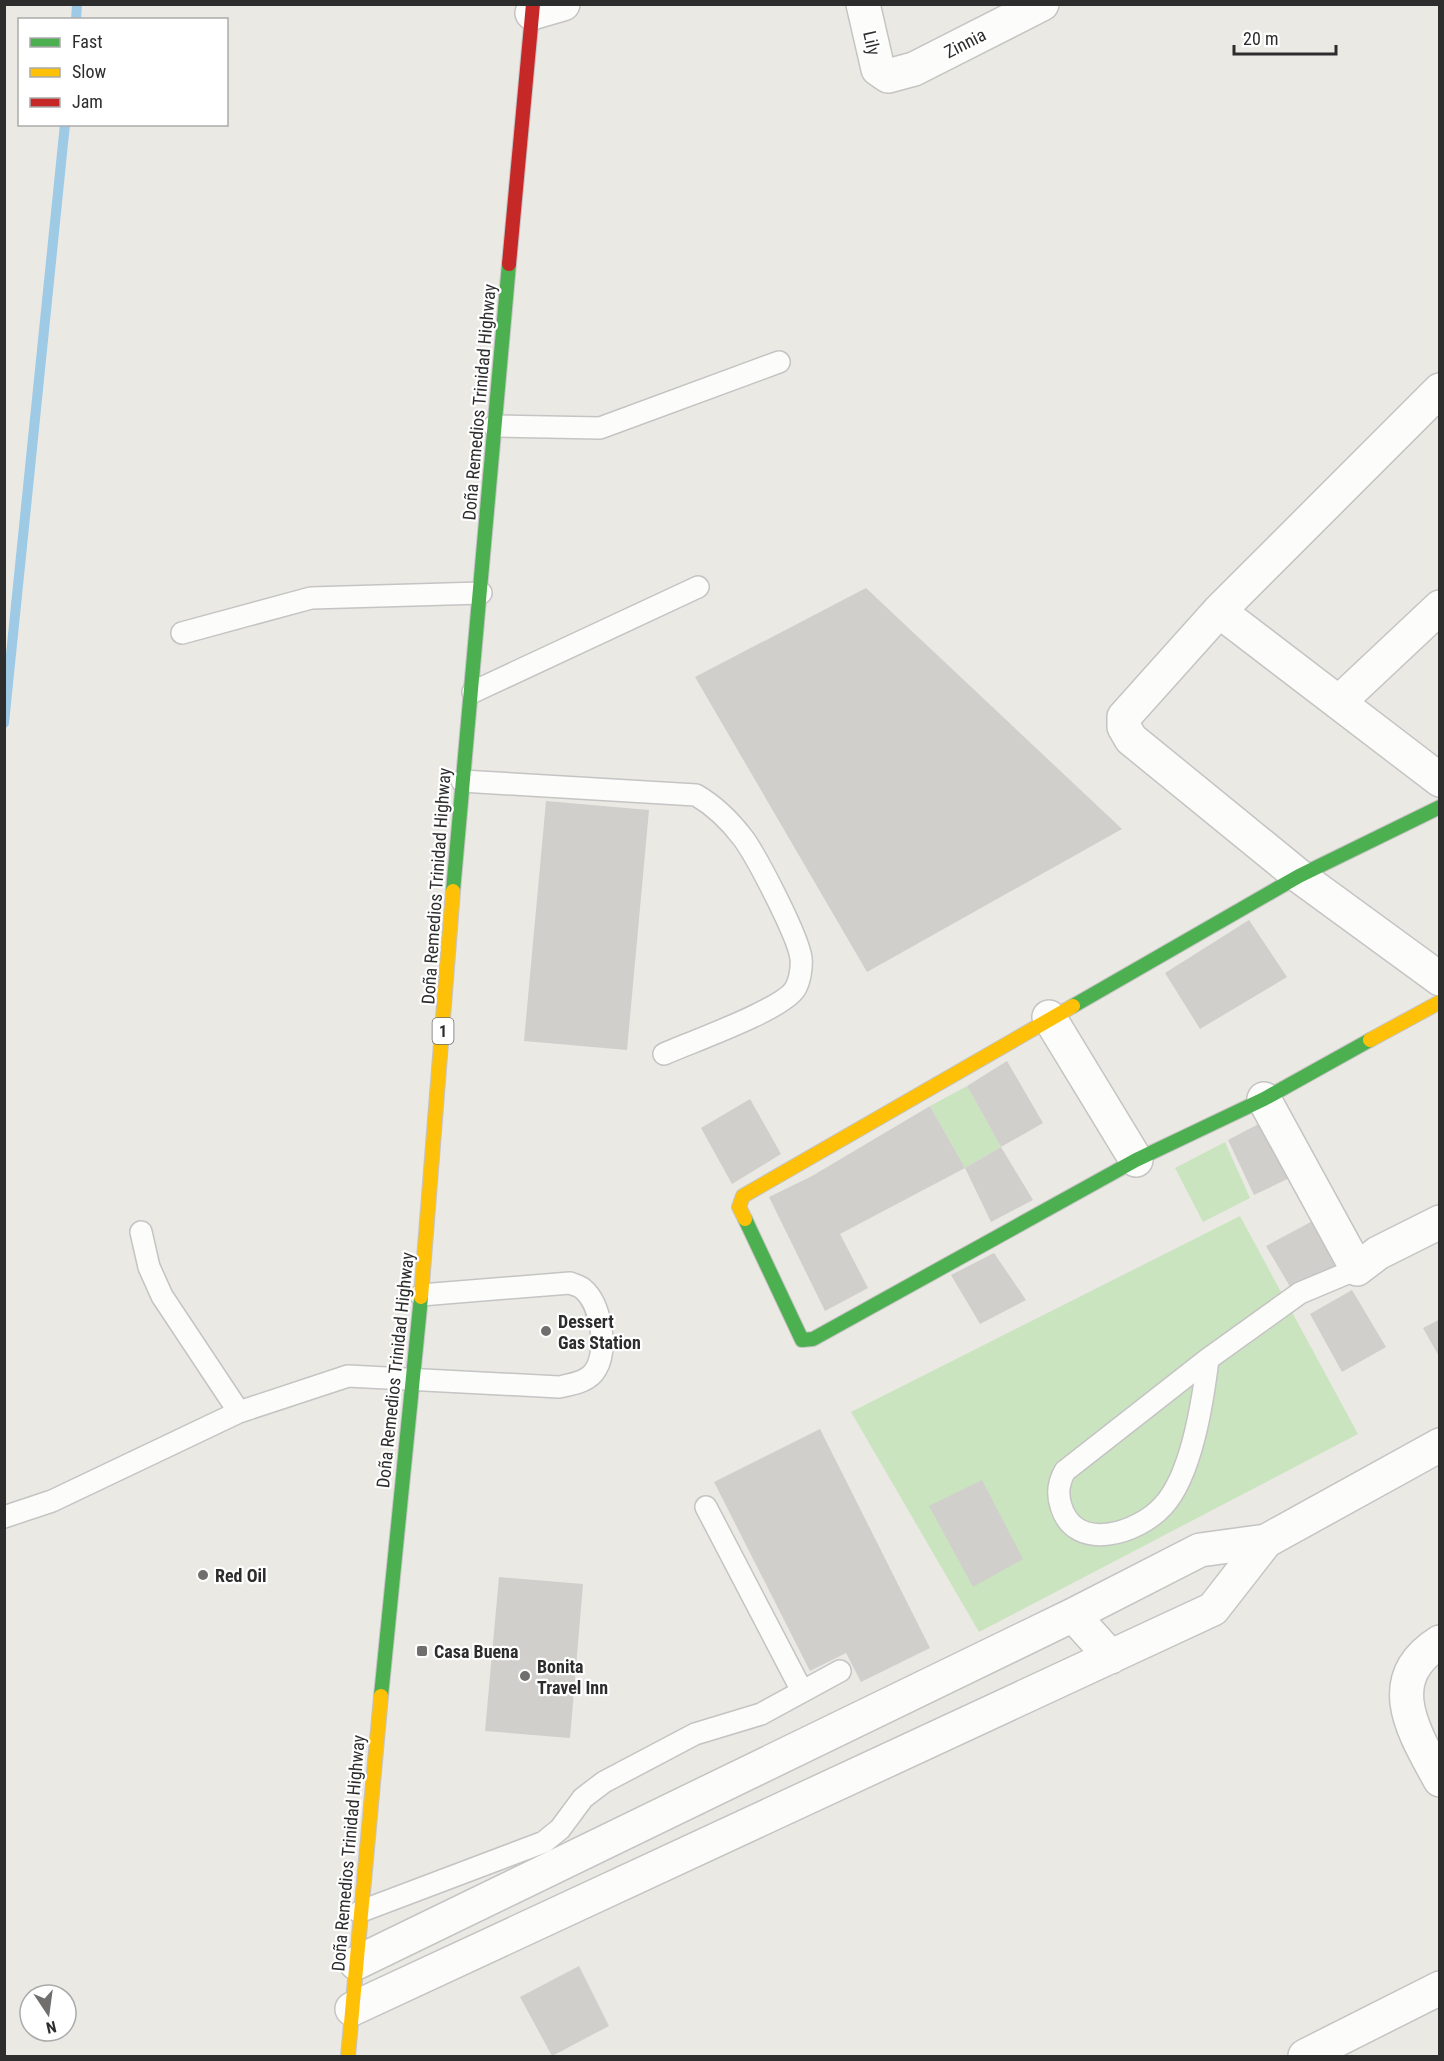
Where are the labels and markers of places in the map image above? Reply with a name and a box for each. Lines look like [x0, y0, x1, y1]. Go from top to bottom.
place label: Dessert Gas Station [558, 1311, 641, 1353]
marker: Dessert Gas Station [539, 1324, 553, 1338]
place label: Red Oil [215, 1565, 267, 1586]
marker: Red Oil [196, 1568, 210, 1582]
place label: Casa Buena [434, 1641, 518, 1662]
marker: Casa Buena [415, 1644, 429, 1658]
place label: Bonita Travel Inn [537, 1656, 608, 1698]
marker: Bonita Travel Inn [518, 1669, 532, 1683]

